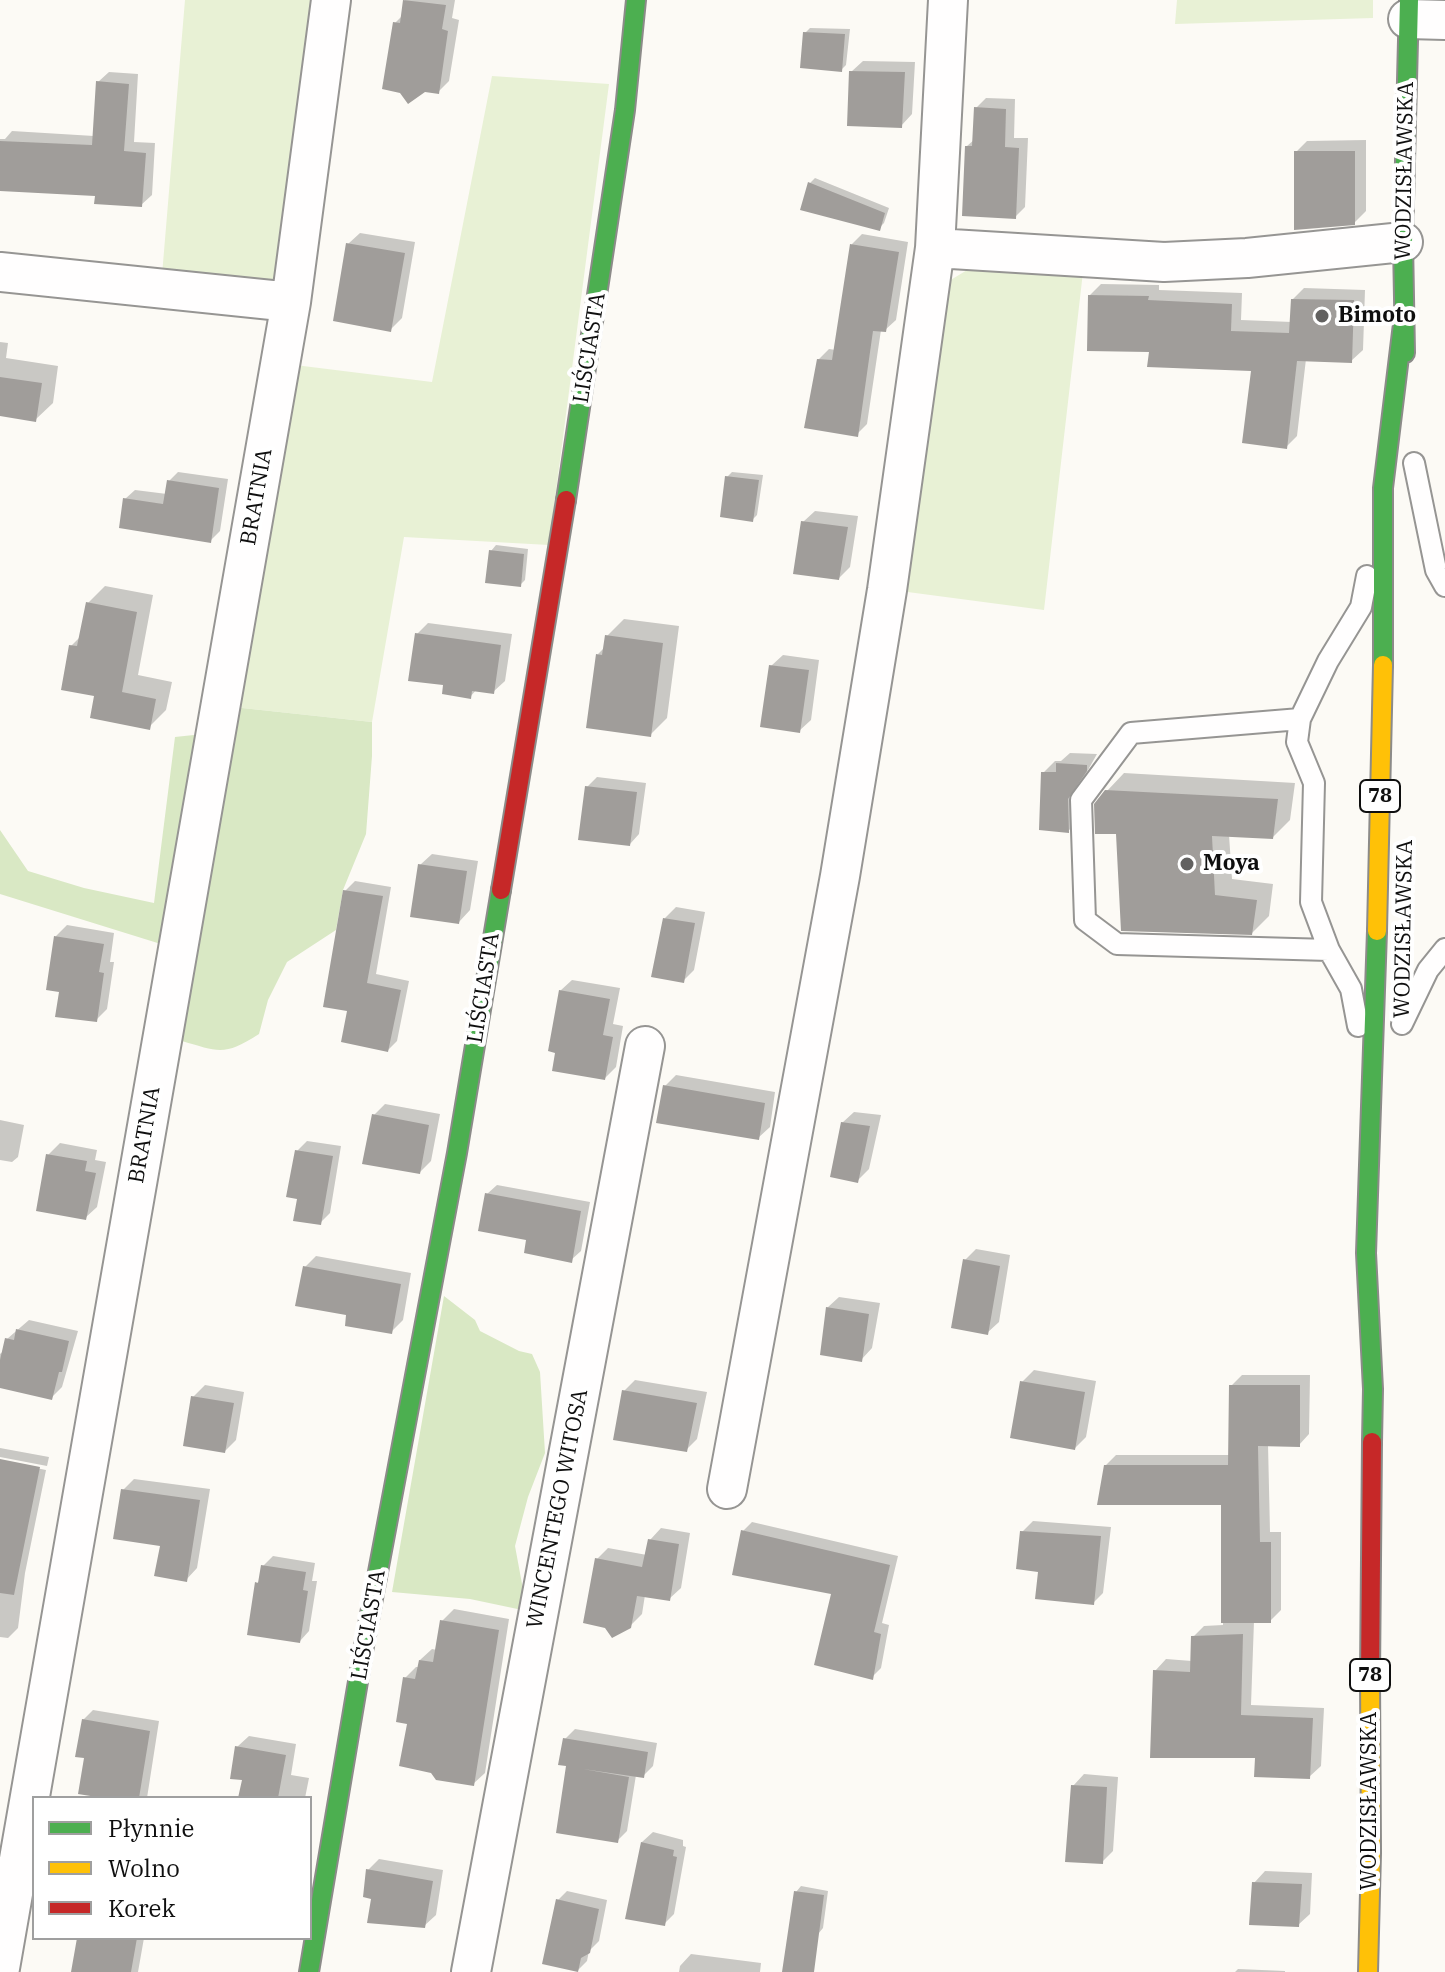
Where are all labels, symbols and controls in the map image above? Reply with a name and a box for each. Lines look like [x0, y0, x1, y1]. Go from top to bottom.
street label: WODZISŁAWSKA [1390, 81, 1420, 261]
street label: LIŚCIASTA [568, 291, 612, 405]
place label: Bimoto [1338, 303, 1416, 329]
marker: Bimoto [1313, 307, 1331, 325]
street label: BRATNIA [236, 447, 278, 547]
road number: 78 [1360, 780, 1400, 812]
street label: WODZISŁAWSKA [1389, 839, 1419, 1019]
place label: Moya [1203, 851, 1260, 877]
marker: Moya [1178, 855, 1196, 873]
street label: LIŚCIASTA [462, 931, 506, 1045]
street label: BRATNIA [124, 1085, 166, 1185]
street label: WINCENTEGO WITOSA [522, 1387, 594, 1631]
street label: LIŚCIASTA [346, 1568, 392, 1682]
road number: 78 [1350, 1659, 1390, 1691]
street label: WODZISŁAWSKA [1357, 1712, 1383, 1890]
legend [32, 1796, 312, 1940]
text: Płynnie [108, 1812, 194, 1844]
text: Wolno [108, 1852, 180, 1884]
text: Korek [108, 1892, 175, 1924]

